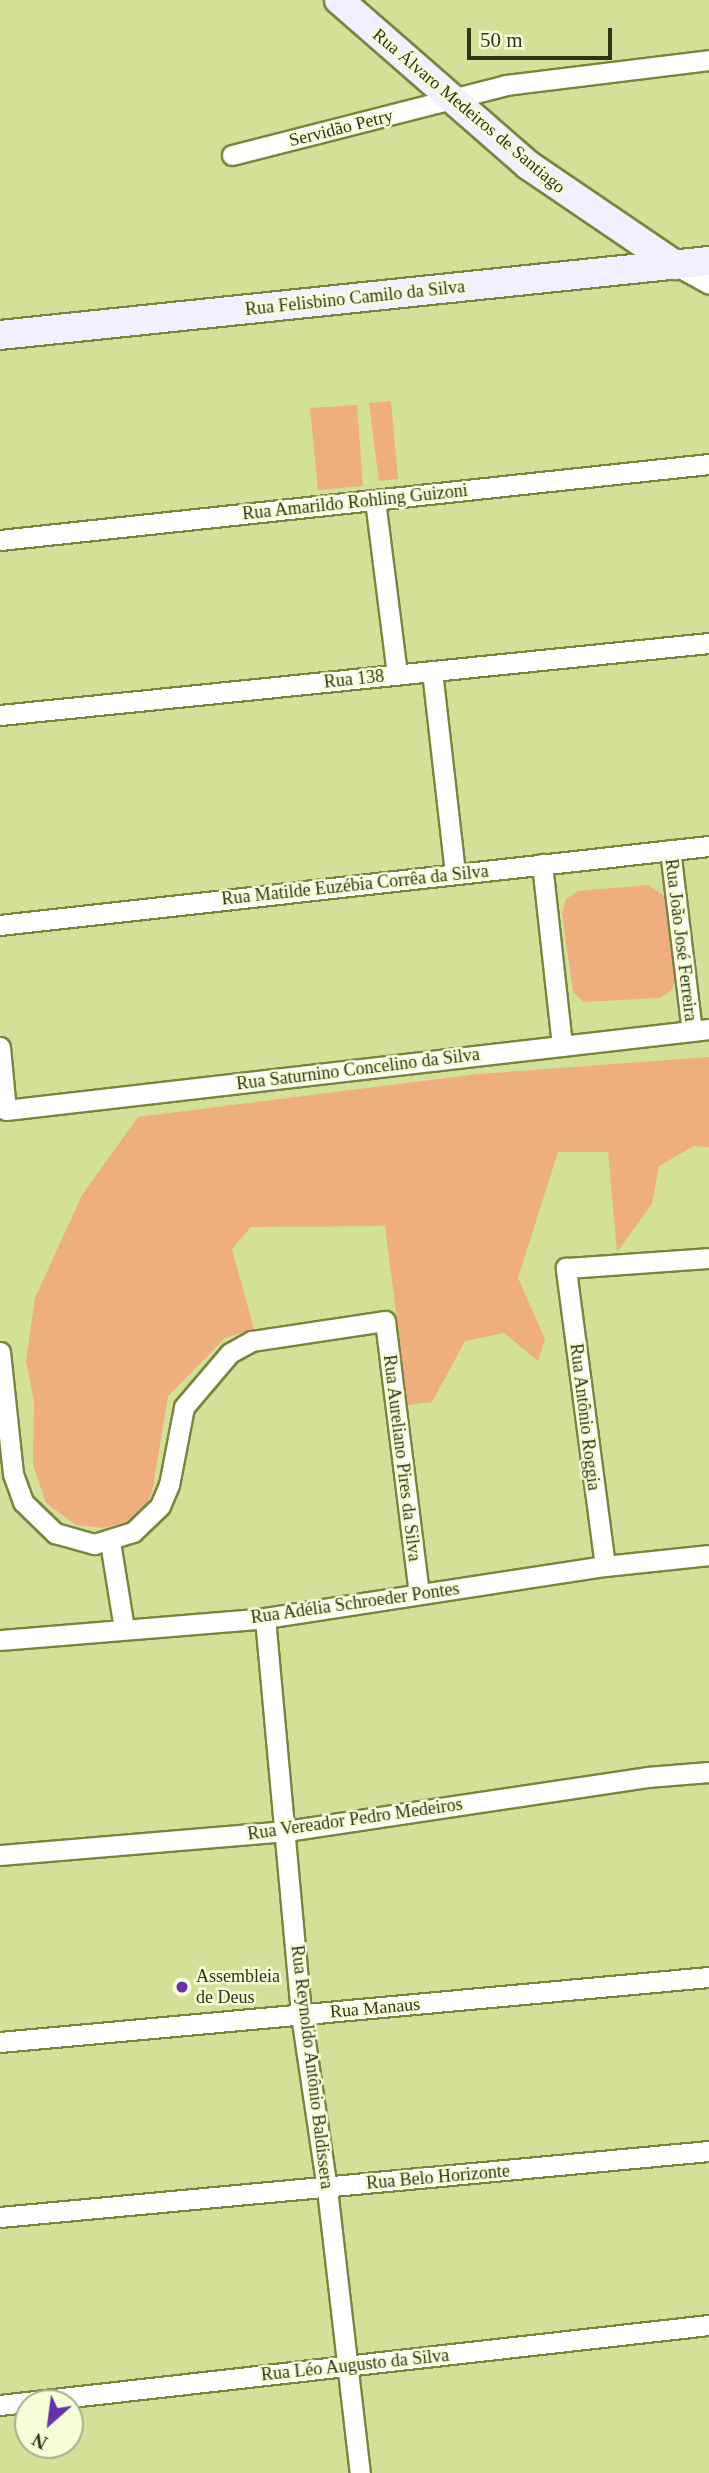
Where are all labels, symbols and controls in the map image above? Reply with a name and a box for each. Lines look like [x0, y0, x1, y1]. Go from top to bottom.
scale bar [471, 14, 616, 58]
street label: Rua Álvaro Medeiros de Santiago [368, 24, 570, 198]
text: 50 m [480, 28, 523, 52]
street label: Servidão Petry [287, 105, 395, 151]
street label: Rua Felisbino Camilo da Silva [244, 276, 466, 320]
street label: Rua Amarildo Rohling Guizoni [241, 479, 469, 525]
street label: Rua 138 [323, 665, 385, 693]
street label: Rua João José Ferreira [660, 858, 702, 1022]
street label: Rua Matilde Euzébia Corrêa da Silva [220, 860, 490, 910]
street label: Rua Saturnino Concelino da Silva [235, 1043, 481, 1095]
street label: Rua Antônio Roggia [565, 1342, 605, 1492]
street label: Rua Aureliano Pires da Silva [379, 1353, 425, 1563]
street label: Rua Adélia Schroeder Pontes [249, 1578, 461, 1628]
street label: Rua Vereador Pedro Medeiros [246, 1793, 464, 1845]
street label: Rua Reynoldo Antônio Baldissera [286, 1943, 338, 2191]
place label: Assembleia de Deus [196, 1966, 280, 2008]
marker: Assembleia de Deus [174, 1979, 190, 1995]
street label: Rua Manaus [329, 1993, 421, 2023]
street label: Rua Belo Horizonte [365, 2160, 511, 2194]
street label: Rua Léo Augusto da Silva [259, 2344, 451, 2386]
north arrow [14, 2389, 84, 2459]
text: N [29, 2429, 51, 2454]

